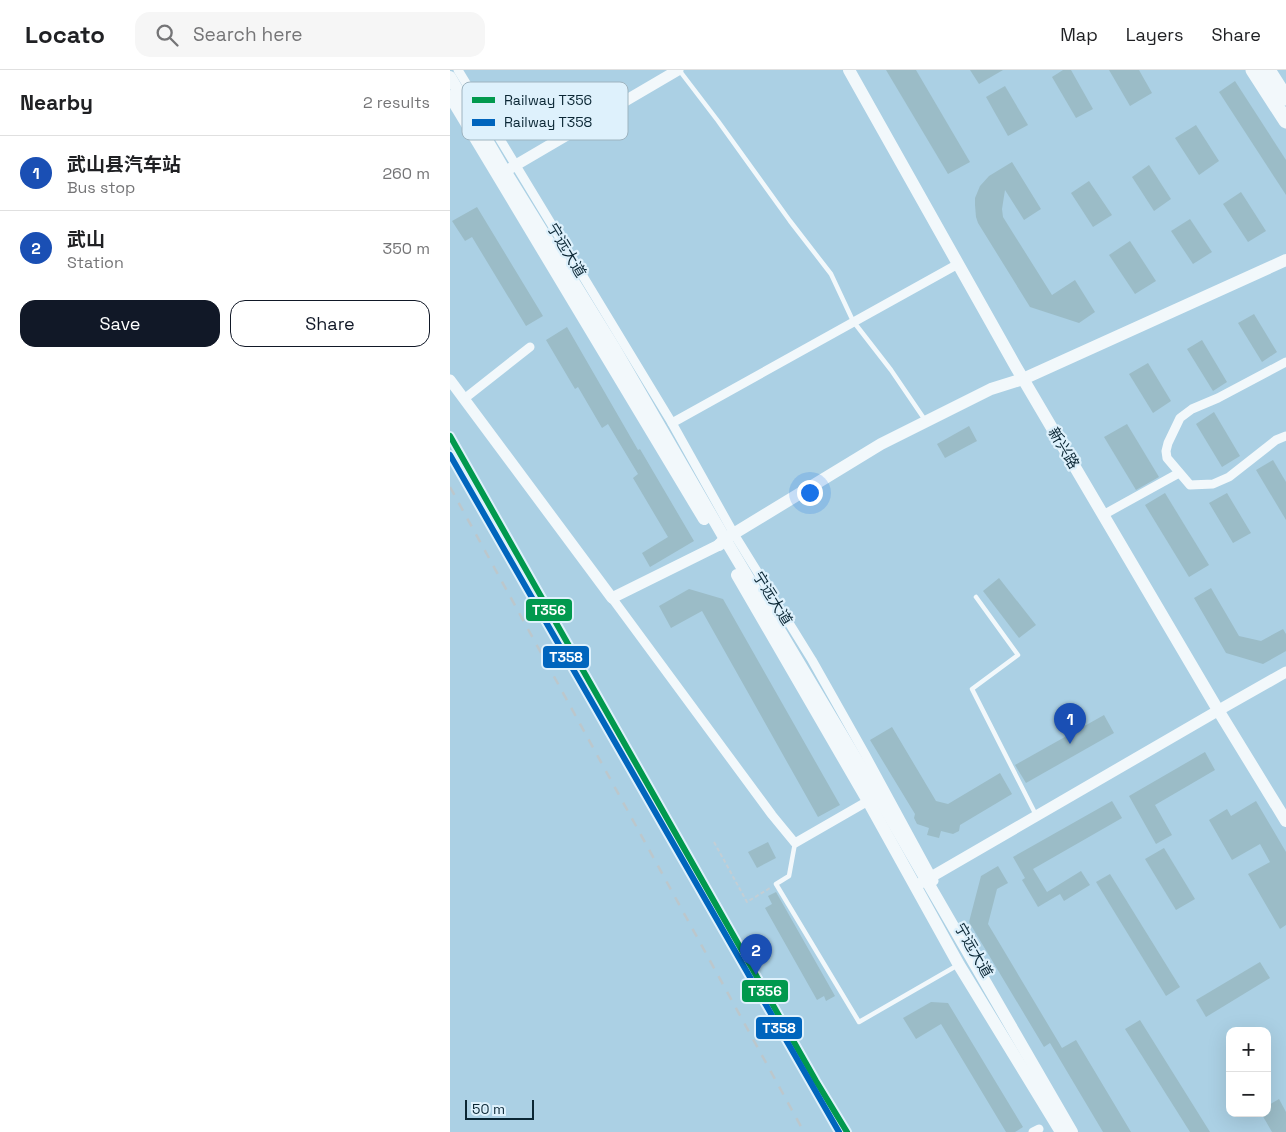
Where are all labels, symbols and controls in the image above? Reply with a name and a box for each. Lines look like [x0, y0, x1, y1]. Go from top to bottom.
search box [135, 12, 485, 57]
text: Locato [25, 19, 105, 50]
icon: search [153, 21, 181, 49]
text: Search here [193, 22, 302, 47]
text: Map [1060, 23, 1098, 46]
text: Layers [1126, 23, 1183, 46]
text: Share [1211, 23, 1261, 46]
legend [462, 82, 628, 140]
text: Nearby [20, 89, 93, 116]
text: Railway T356 [504, 91, 592, 109]
text: 2 results [363, 92, 430, 113]
text: Railway T358 [504, 113, 593, 131]
text: 武山县汽车站 [67, 152, 181, 177]
text: 1 [32, 163, 40, 184]
text: 260 m [382, 163, 430, 184]
text: Bus stop [67, 177, 135, 198]
street label: 宁远大道 [543, 219, 591, 281]
text: 武山 [67, 227, 105, 252]
text: 2 [31, 238, 41, 259]
text: 350 m [383, 238, 430, 259]
text: Station [67, 252, 124, 273]
button: Save [20, 300, 220, 347]
button: Share [230, 300, 430, 347]
street label: 新兴路 [1044, 424, 1084, 472]
your location [797, 480, 823, 506]
street label: 宁远大道 [749, 568, 797, 628]
line badge: T356 [525, 598, 573, 622]
text: T356 [532, 601, 566, 619]
line badge: T358 [542, 645, 590, 669]
text: T358 [549, 648, 583, 666]
pin: 1 [1054, 703, 1086, 744]
street label: 宁远大道 [951, 919, 997, 981]
pin: 2 [740, 934, 772, 975]
line badge: T356 [741, 979, 789, 1003]
text: T356 [748, 982, 782, 1000]
line badge: T358 [755, 1016, 803, 1040]
text: T358 [762, 1019, 796, 1037]
map controls [1226, 1027, 1271, 1117]
button: + [1226, 1027, 1271, 1072]
button: − [1226, 1072, 1271, 1117]
scale bar [465, 1097, 534, 1120]
text: 50 m [472, 1100, 505, 1118]

